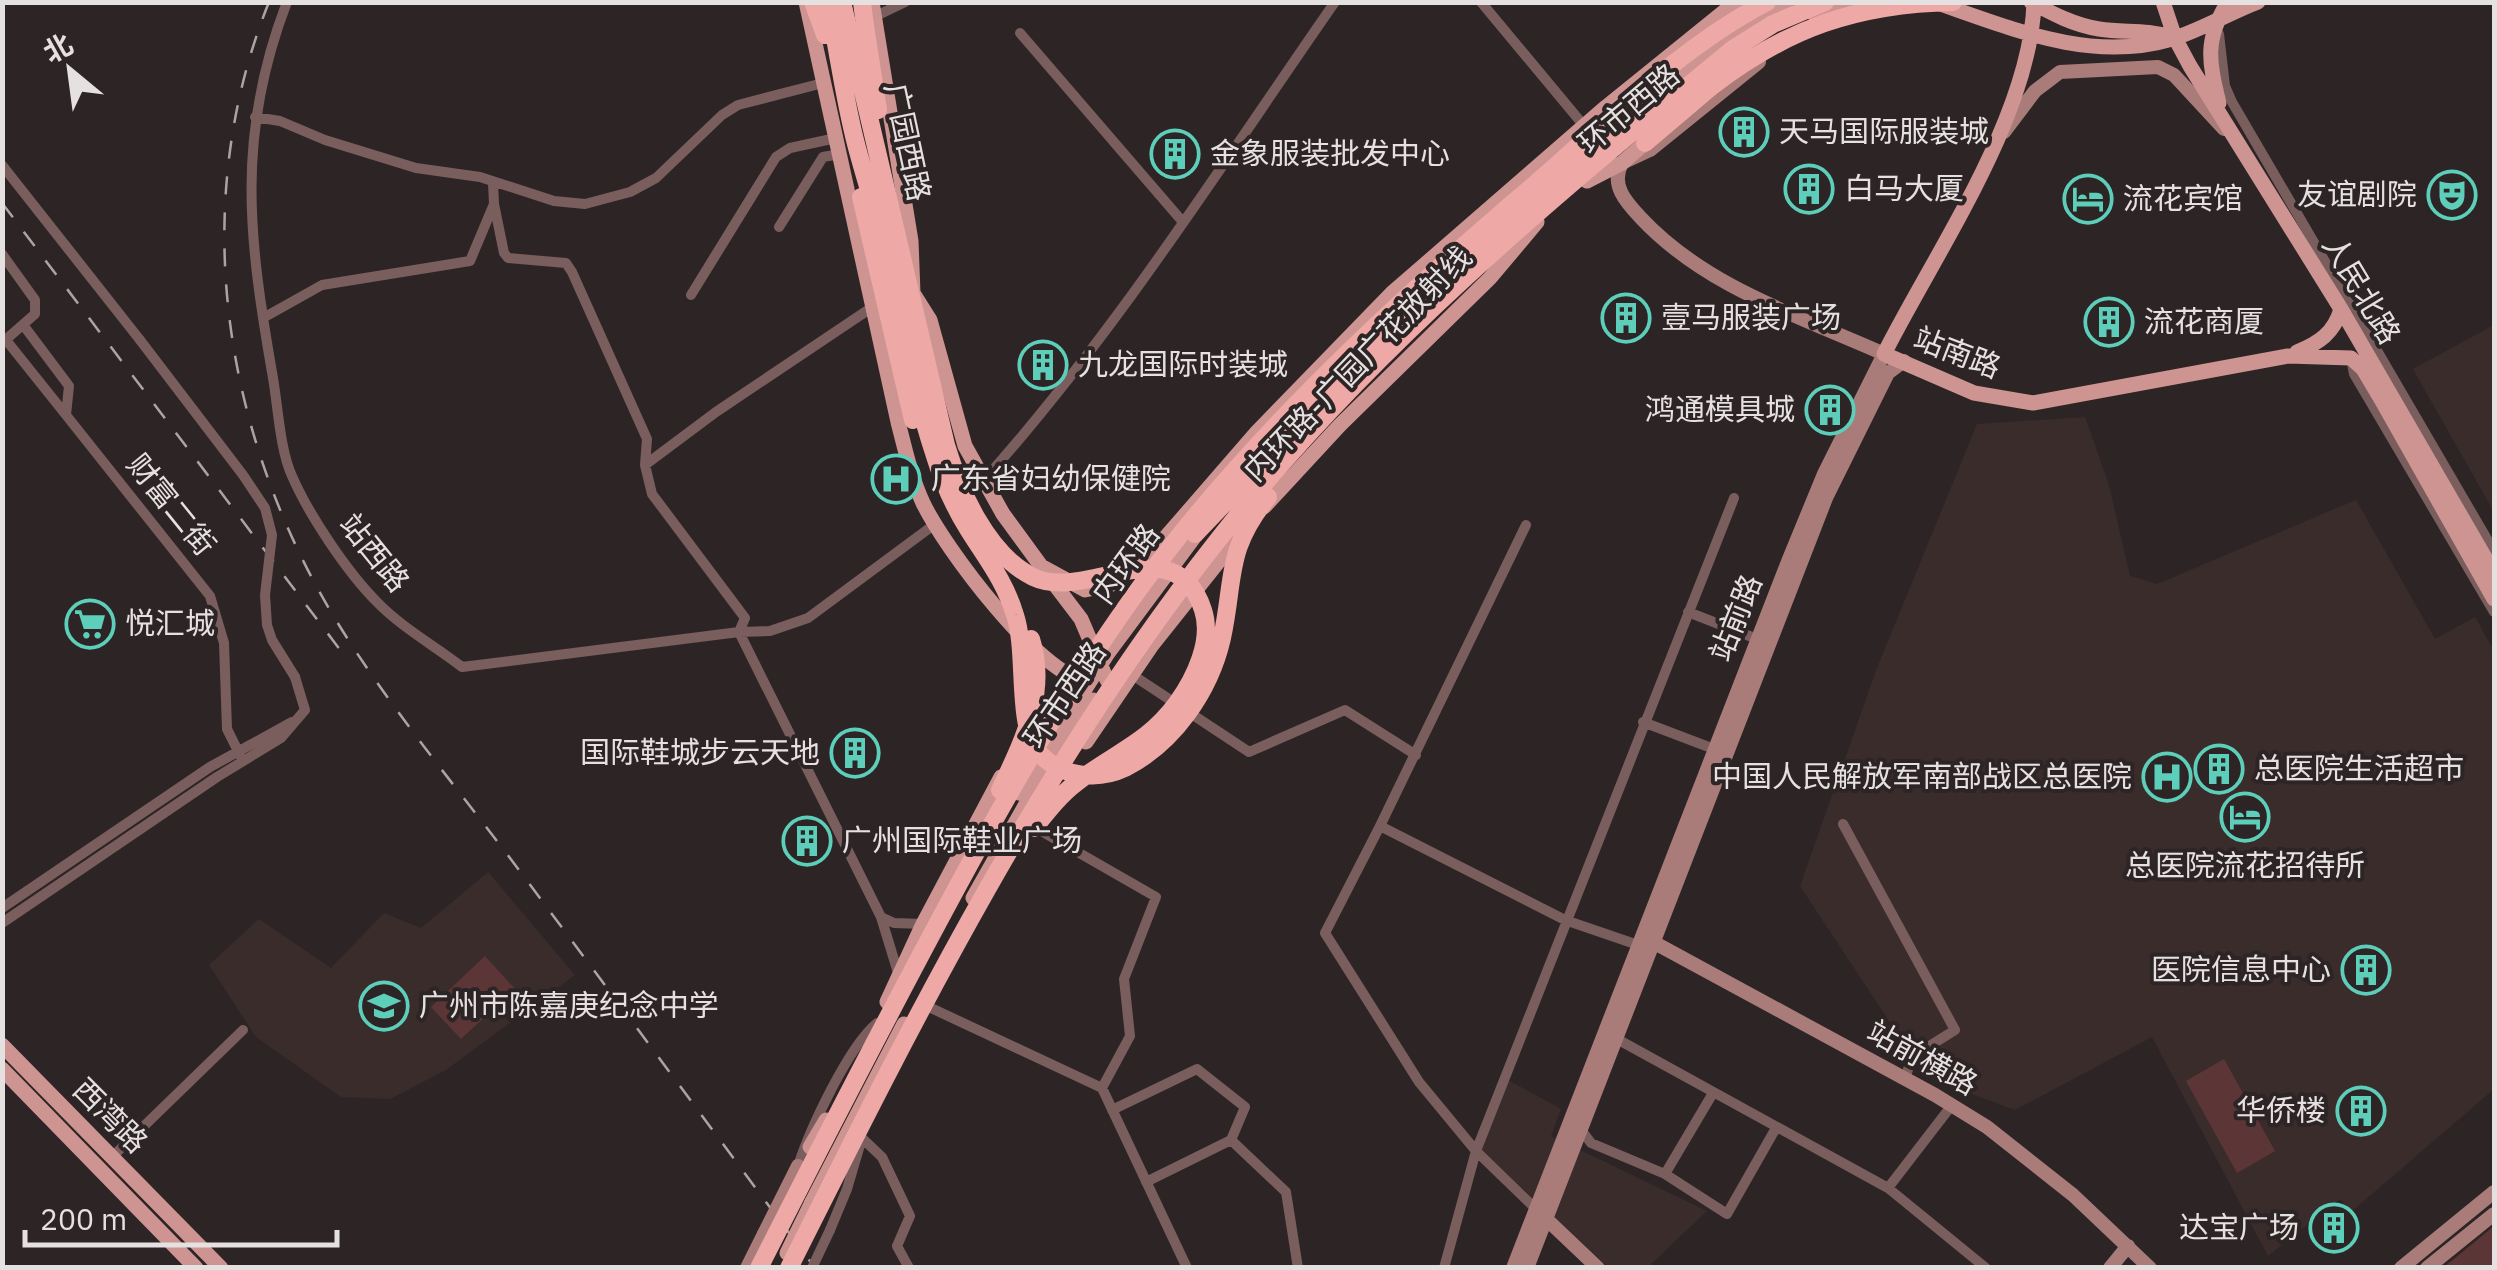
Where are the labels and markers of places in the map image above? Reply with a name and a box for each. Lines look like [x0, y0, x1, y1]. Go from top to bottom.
building icon: 天马国际服装城 [1718, 106, 1770, 158]
place label: 天马国际服装城 [1779, 111, 1989, 150]
building icon: 金象服装批发中心 [1149, 128, 1201, 180]
place label: 金象服装批发中心 [1210, 133, 1450, 172]
building icon: 白马大厦 [1783, 163, 1835, 215]
place label: 白马大厦 [1844, 168, 1964, 207]
theatre icon: 友谊剧院 [2426, 169, 2478, 221]
hotel icon: 流花宾馆 [2062, 173, 2114, 225]
place label: 友谊剧院 [2297, 174, 2417, 213]
place label: 流花宾馆 [2123, 178, 2243, 217]
building icon: 壹马服装广场 [1600, 292, 1652, 344]
building icon: 流花商厦 [2083, 296, 2135, 348]
place label: 壹马服装广场 [1661, 297, 1841, 336]
place label: 流花商厦 [2144, 301, 2264, 340]
building icon: 九龙国际时装城 [1017, 339, 1069, 391]
place label: 九龙国际时装城 [1078, 344, 1288, 383]
building icon: 鸿通模具城 [1804, 384, 1856, 436]
place label: 鸿通模具城 [1645, 389, 1795, 428]
hospital icon: 广东省妇幼保健院 [870, 453, 922, 505]
place label: 广东省妇幼保健院 [931, 458, 1171, 497]
supermarket icon: 悦汇城 [64, 598, 116, 650]
place label: 悦汇城 [125, 603, 215, 642]
building icon: 国际鞋城步云天地 [829, 727, 881, 779]
place label: 国际鞋城步云天地 [580, 732, 820, 771]
building icon: 总医院生活超市 [2193, 743, 2245, 795]
place label: 总医院生活超市 [2254, 748, 2464, 787]
hospital icon: 中国人民解放军南部战区总医院 [2141, 751, 2193, 803]
place label: 中国人民解放军南部战区总医院 [1712, 756, 2132, 795]
hotel icon: 总医院流花招待所 [2219, 791, 2271, 843]
building icon: 广州国际鞋业广场 [781, 815, 833, 867]
place label: 广州国际鞋业广场 [842, 820, 1082, 859]
place label: 总医院流花招待所 [2125, 845, 2365, 884]
building icon: 医院信息中心 [2340, 944, 2392, 996]
place label: 医院信息中心 [2151, 949, 2331, 988]
school or university icon: 广州市陈嘉庚纪念中学 [358, 980, 410, 1032]
place label: 广州市陈嘉庚纪念中学 [419, 985, 719, 1024]
building icon: 华侨楼 [2335, 1085, 2387, 1137]
place label: 华侨楼 [2236, 1090, 2326, 1129]
building icon: 达宝广场 [2308, 1202, 2360, 1254]
place label: 达宝广场 [2179, 1207, 2299, 1246]

